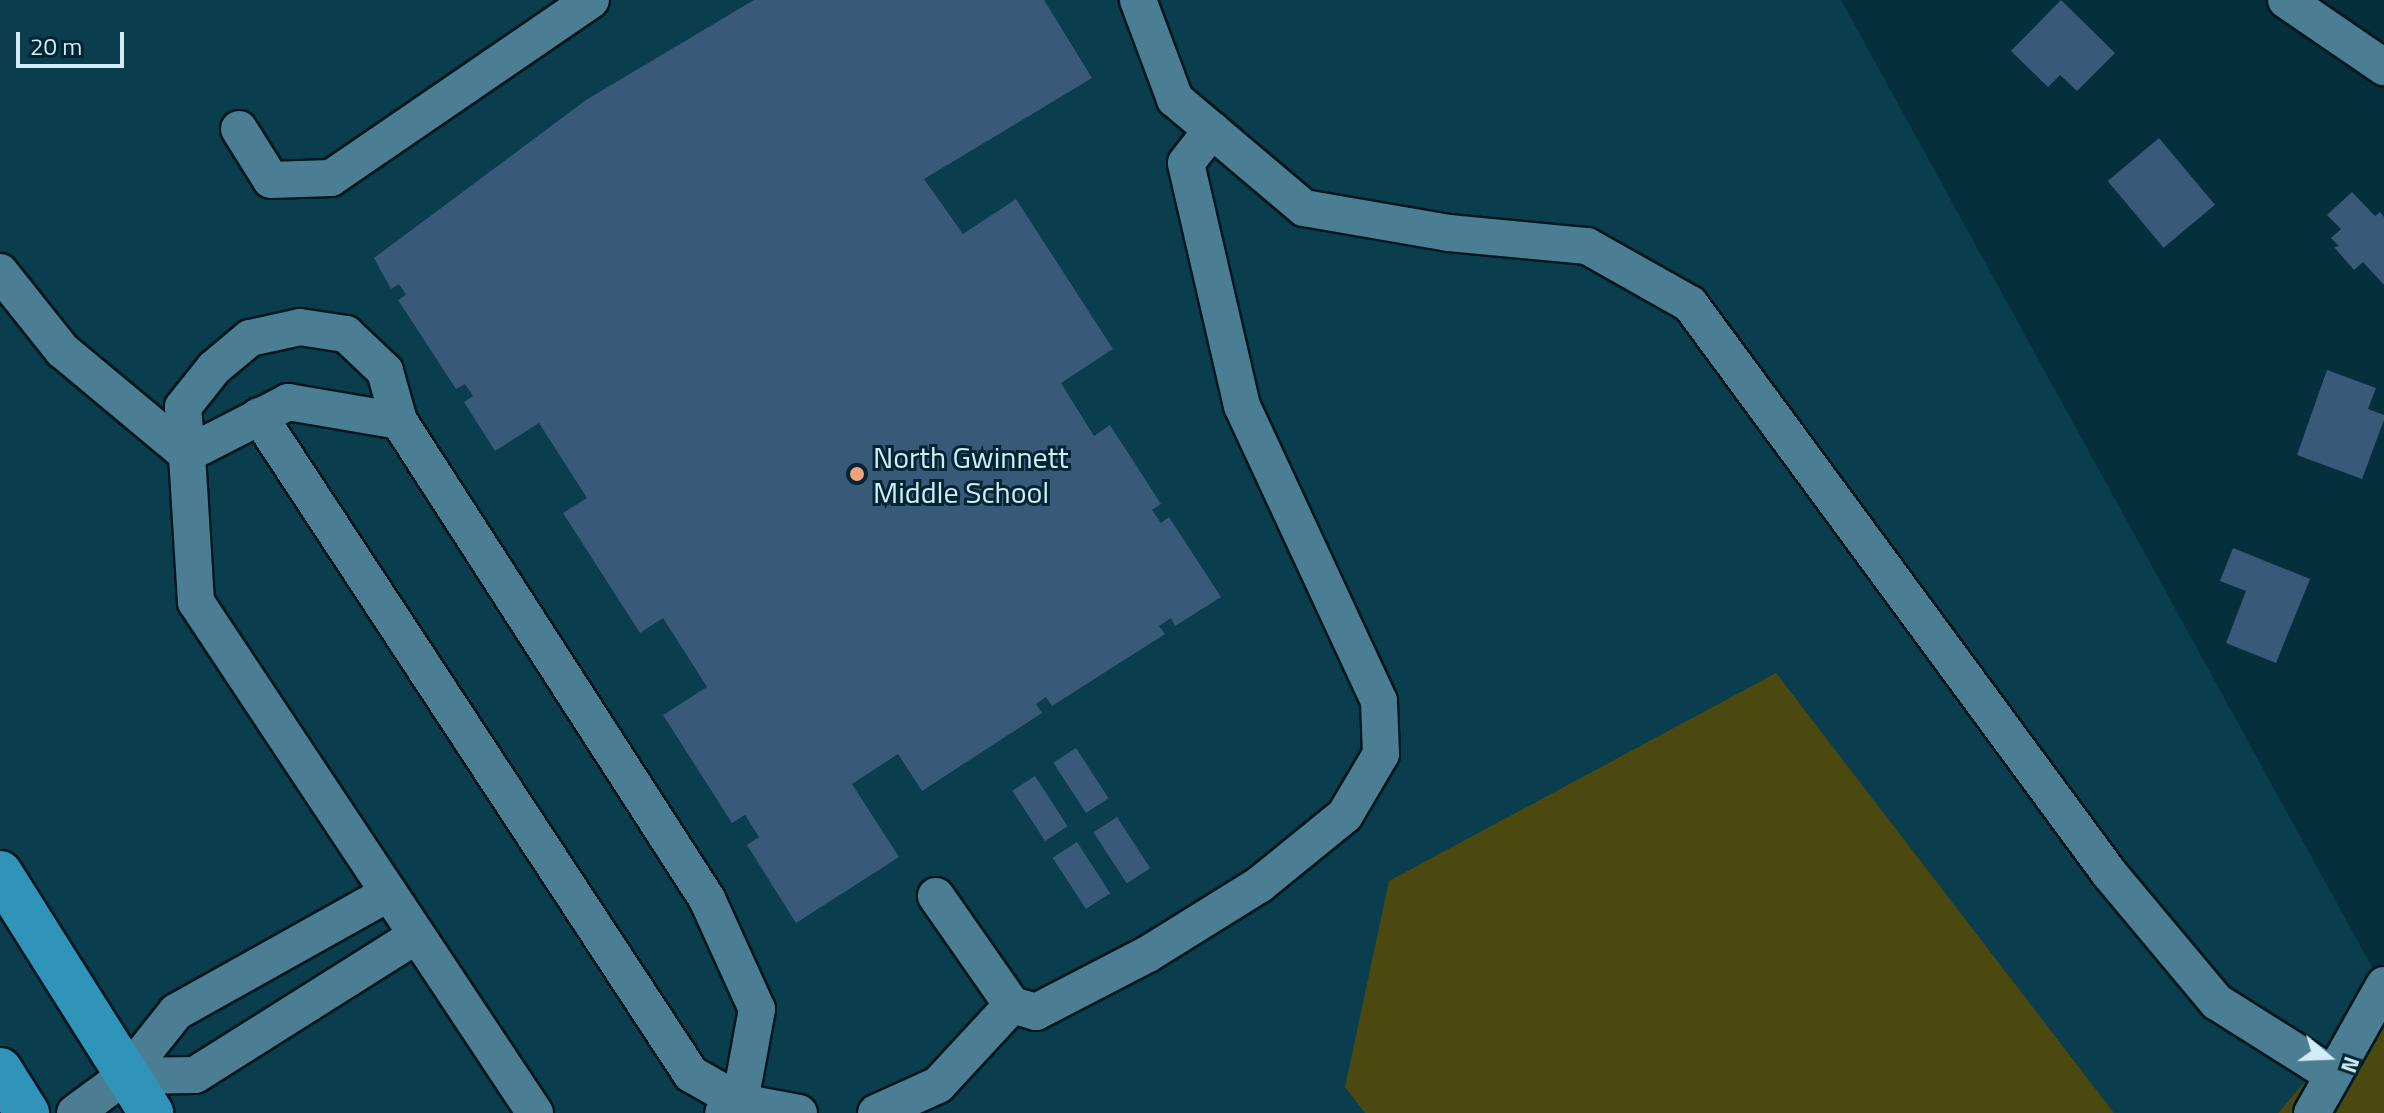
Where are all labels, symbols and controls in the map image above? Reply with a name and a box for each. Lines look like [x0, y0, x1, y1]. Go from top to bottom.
scale bar [20, 16, 128, 66]
text: 20 m [30, 28, 82, 64]
place label: North Gwinnett Middle School [873, 439, 1069, 510]
marker: North Gwinnett Middle School [848, 465, 866, 483]
north arrow [2288, 1017, 2368, 1097]
text: N [2332, 1052, 2369, 1078]

